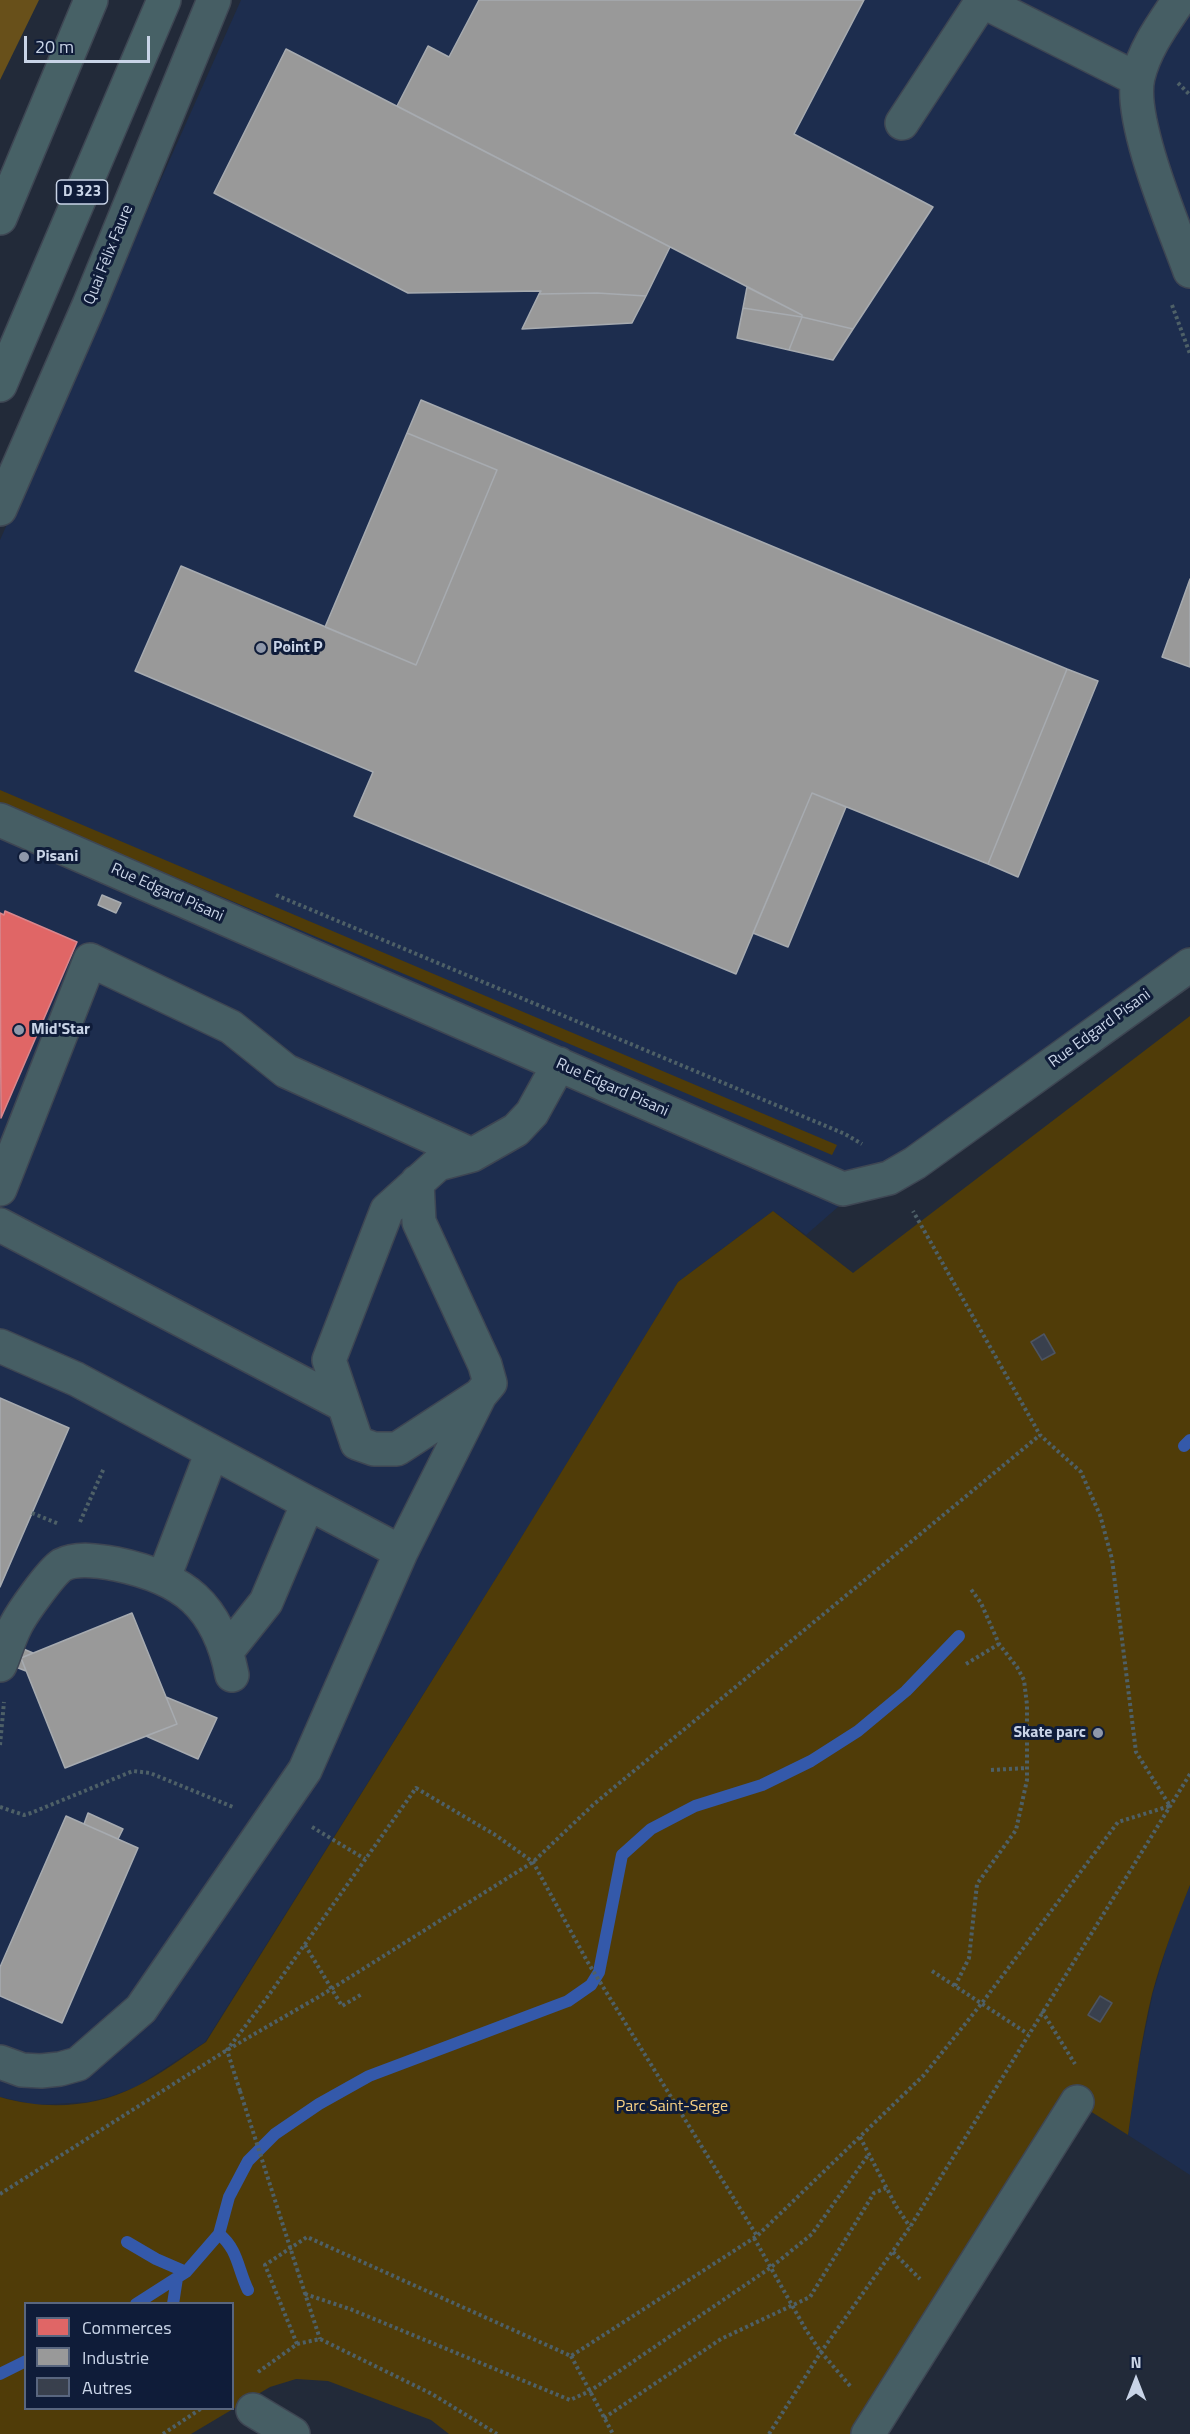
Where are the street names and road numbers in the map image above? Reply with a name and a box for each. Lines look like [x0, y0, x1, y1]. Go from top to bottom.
road number: D 323 [56, 180, 107, 204]
street label: Quai Félix Faure [80, 202, 138, 308]
street label: Rue Edgard Pisani [108, 860, 226, 926]
street label: Rue Edgard Pisani [1045, 986, 1155, 1072]
street label: Rue Edgard Pisani [553, 1055, 671, 1121]

